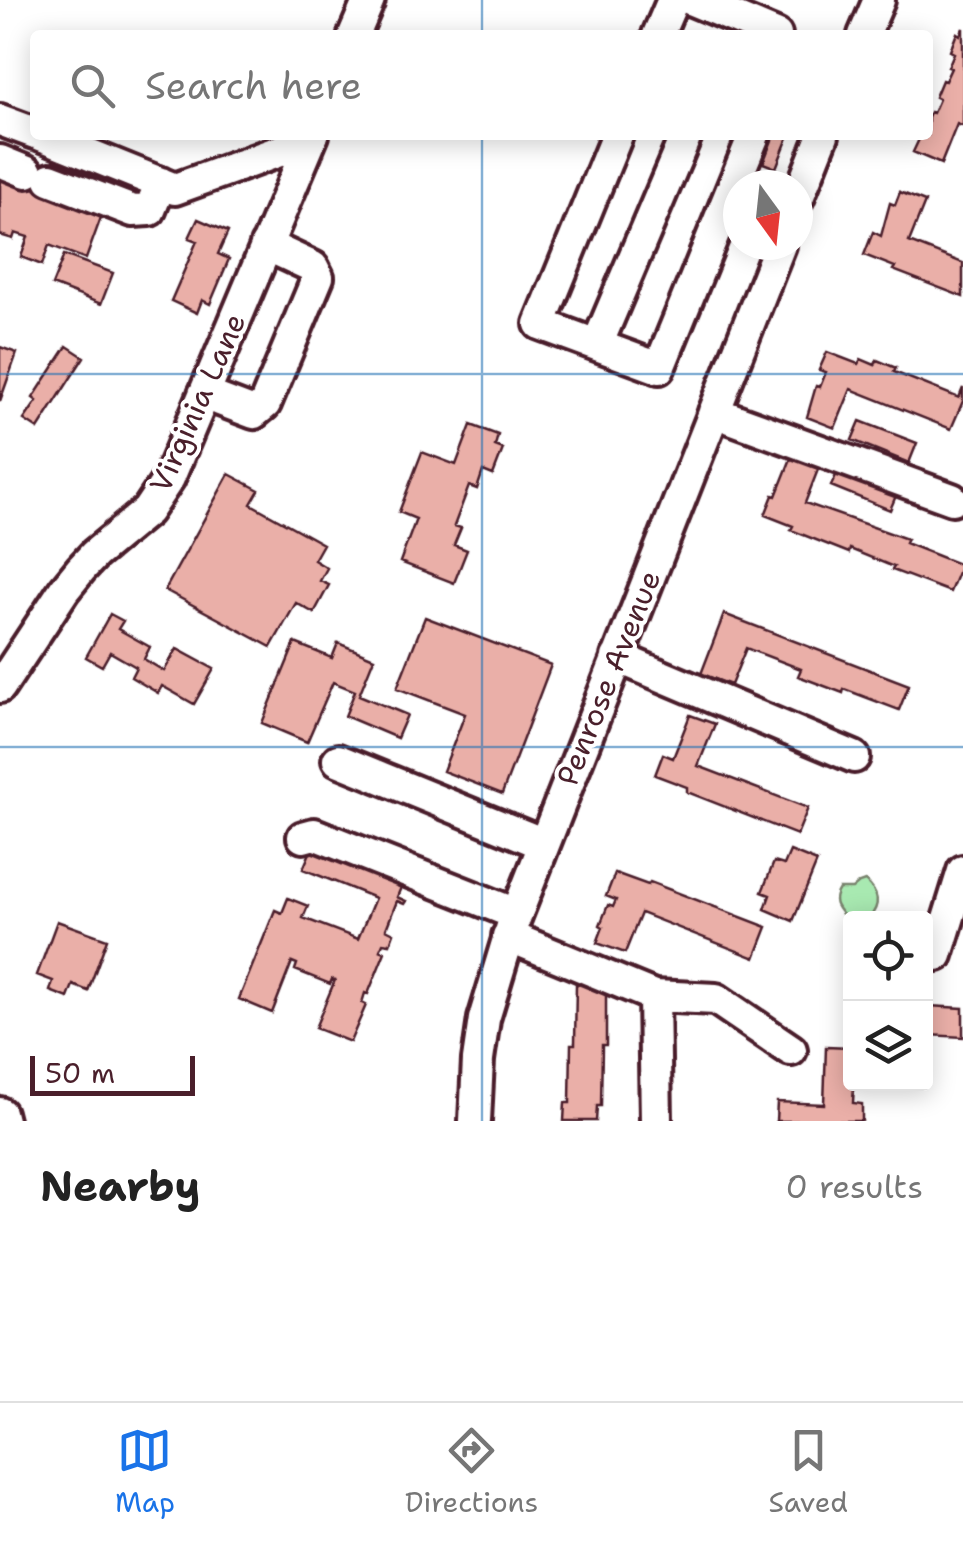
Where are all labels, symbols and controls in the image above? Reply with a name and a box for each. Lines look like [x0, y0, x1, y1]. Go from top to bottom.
search box [30, 30, 933, 140]
icon: search [65, 58, 120, 113]
text: Search here [145, 60, 362, 111]
north arrow [723, 170, 813, 260]
street label: Virginia Lane [140, 307, 255, 499]
street label: Penrose Avenue [547, 564, 670, 792]
map controls [843, 911, 933, 1091]
button: locate [843, 911, 933, 1001]
button: layers [843, 1001, 933, 1091]
scale bar [30, 1051, 195, 1096]
text: 50 m [45, 1054, 115, 1092]
text: Nearby [40, 1158, 200, 1214]
text: 0 results [786, 1165, 923, 1208]
tab: Map [115, 1423, 175, 1521]
tab: Directions [405, 1423, 538, 1521]
tab: Saved [768, 1423, 848, 1521]

